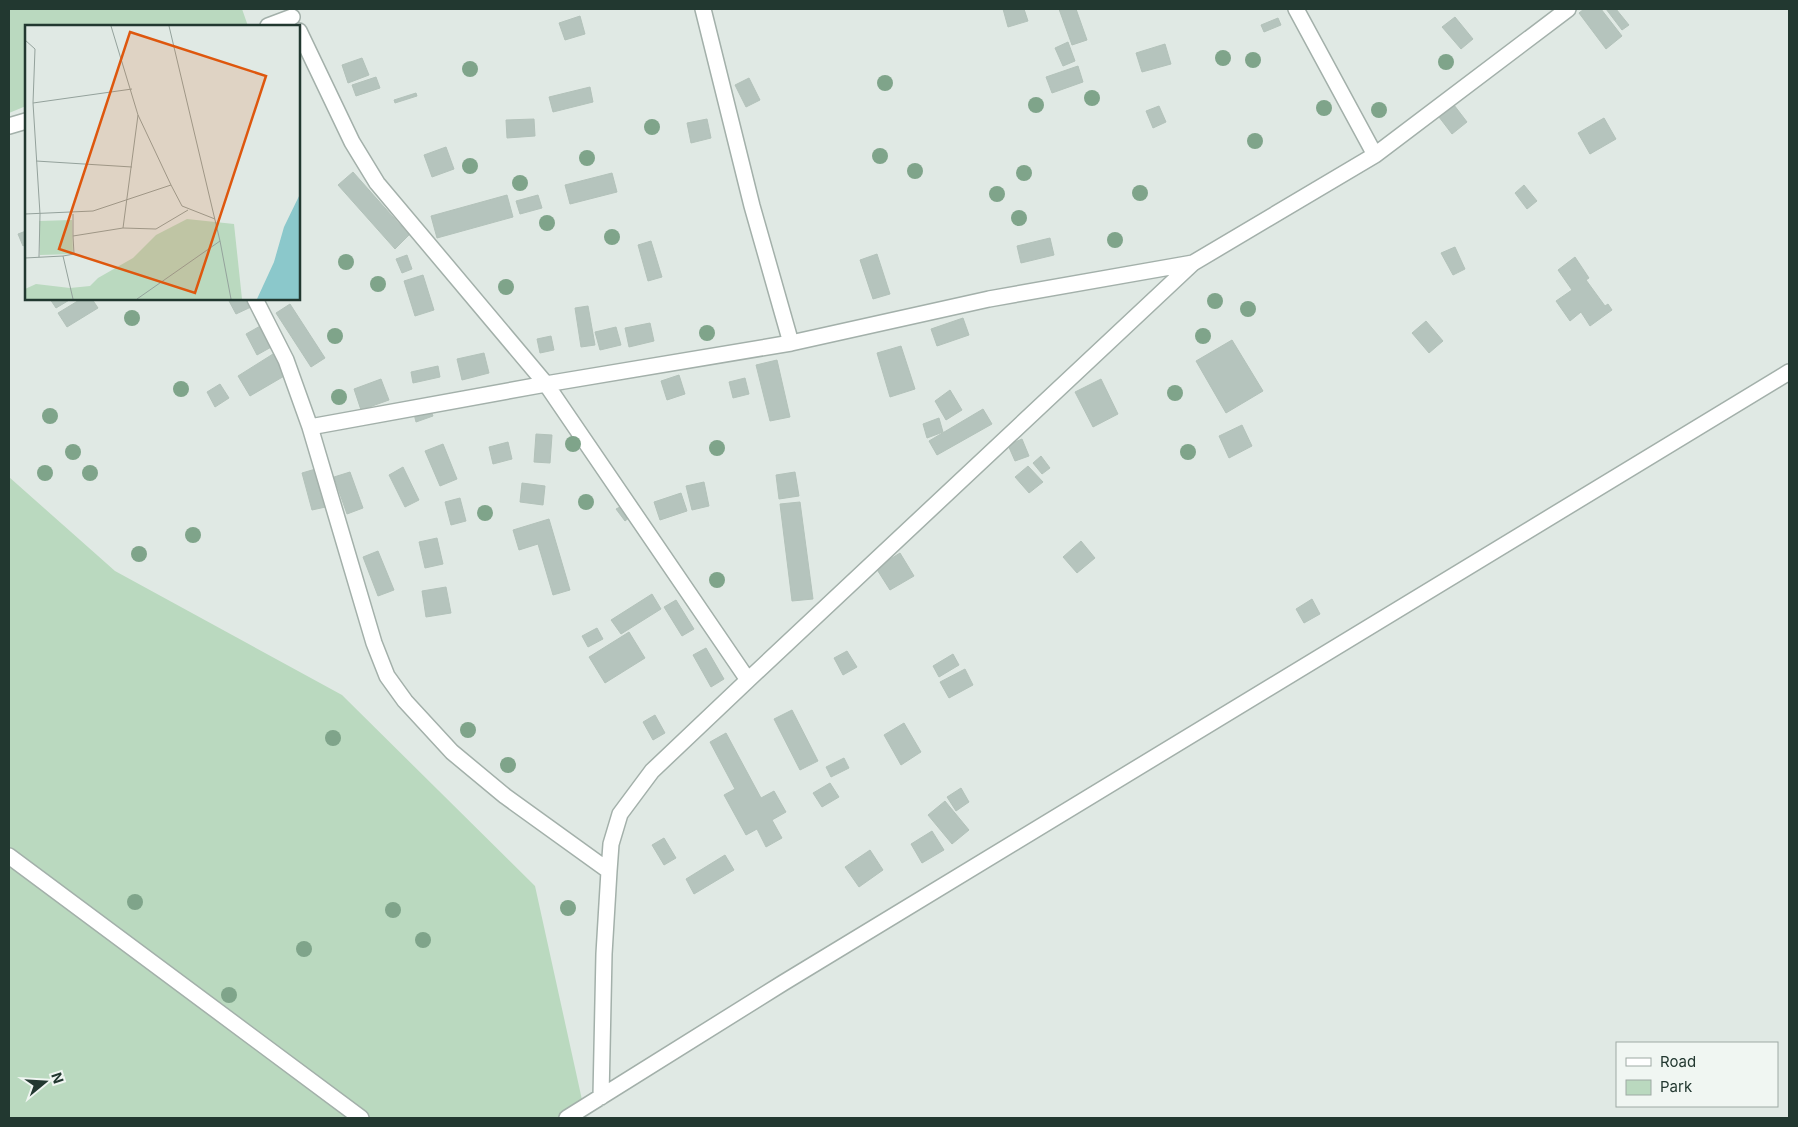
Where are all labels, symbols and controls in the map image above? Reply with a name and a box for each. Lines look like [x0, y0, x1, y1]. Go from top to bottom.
inset map [25, 25, 300, 300]
legend [1616, 1042, 1778, 1107]
text: Road [1660, 1052, 1696, 1071]
north arrow [20, 1057, 70, 1107]
text: N [48, 1070, 68, 1086]
text: Park [1660, 1077, 1693, 1096]

